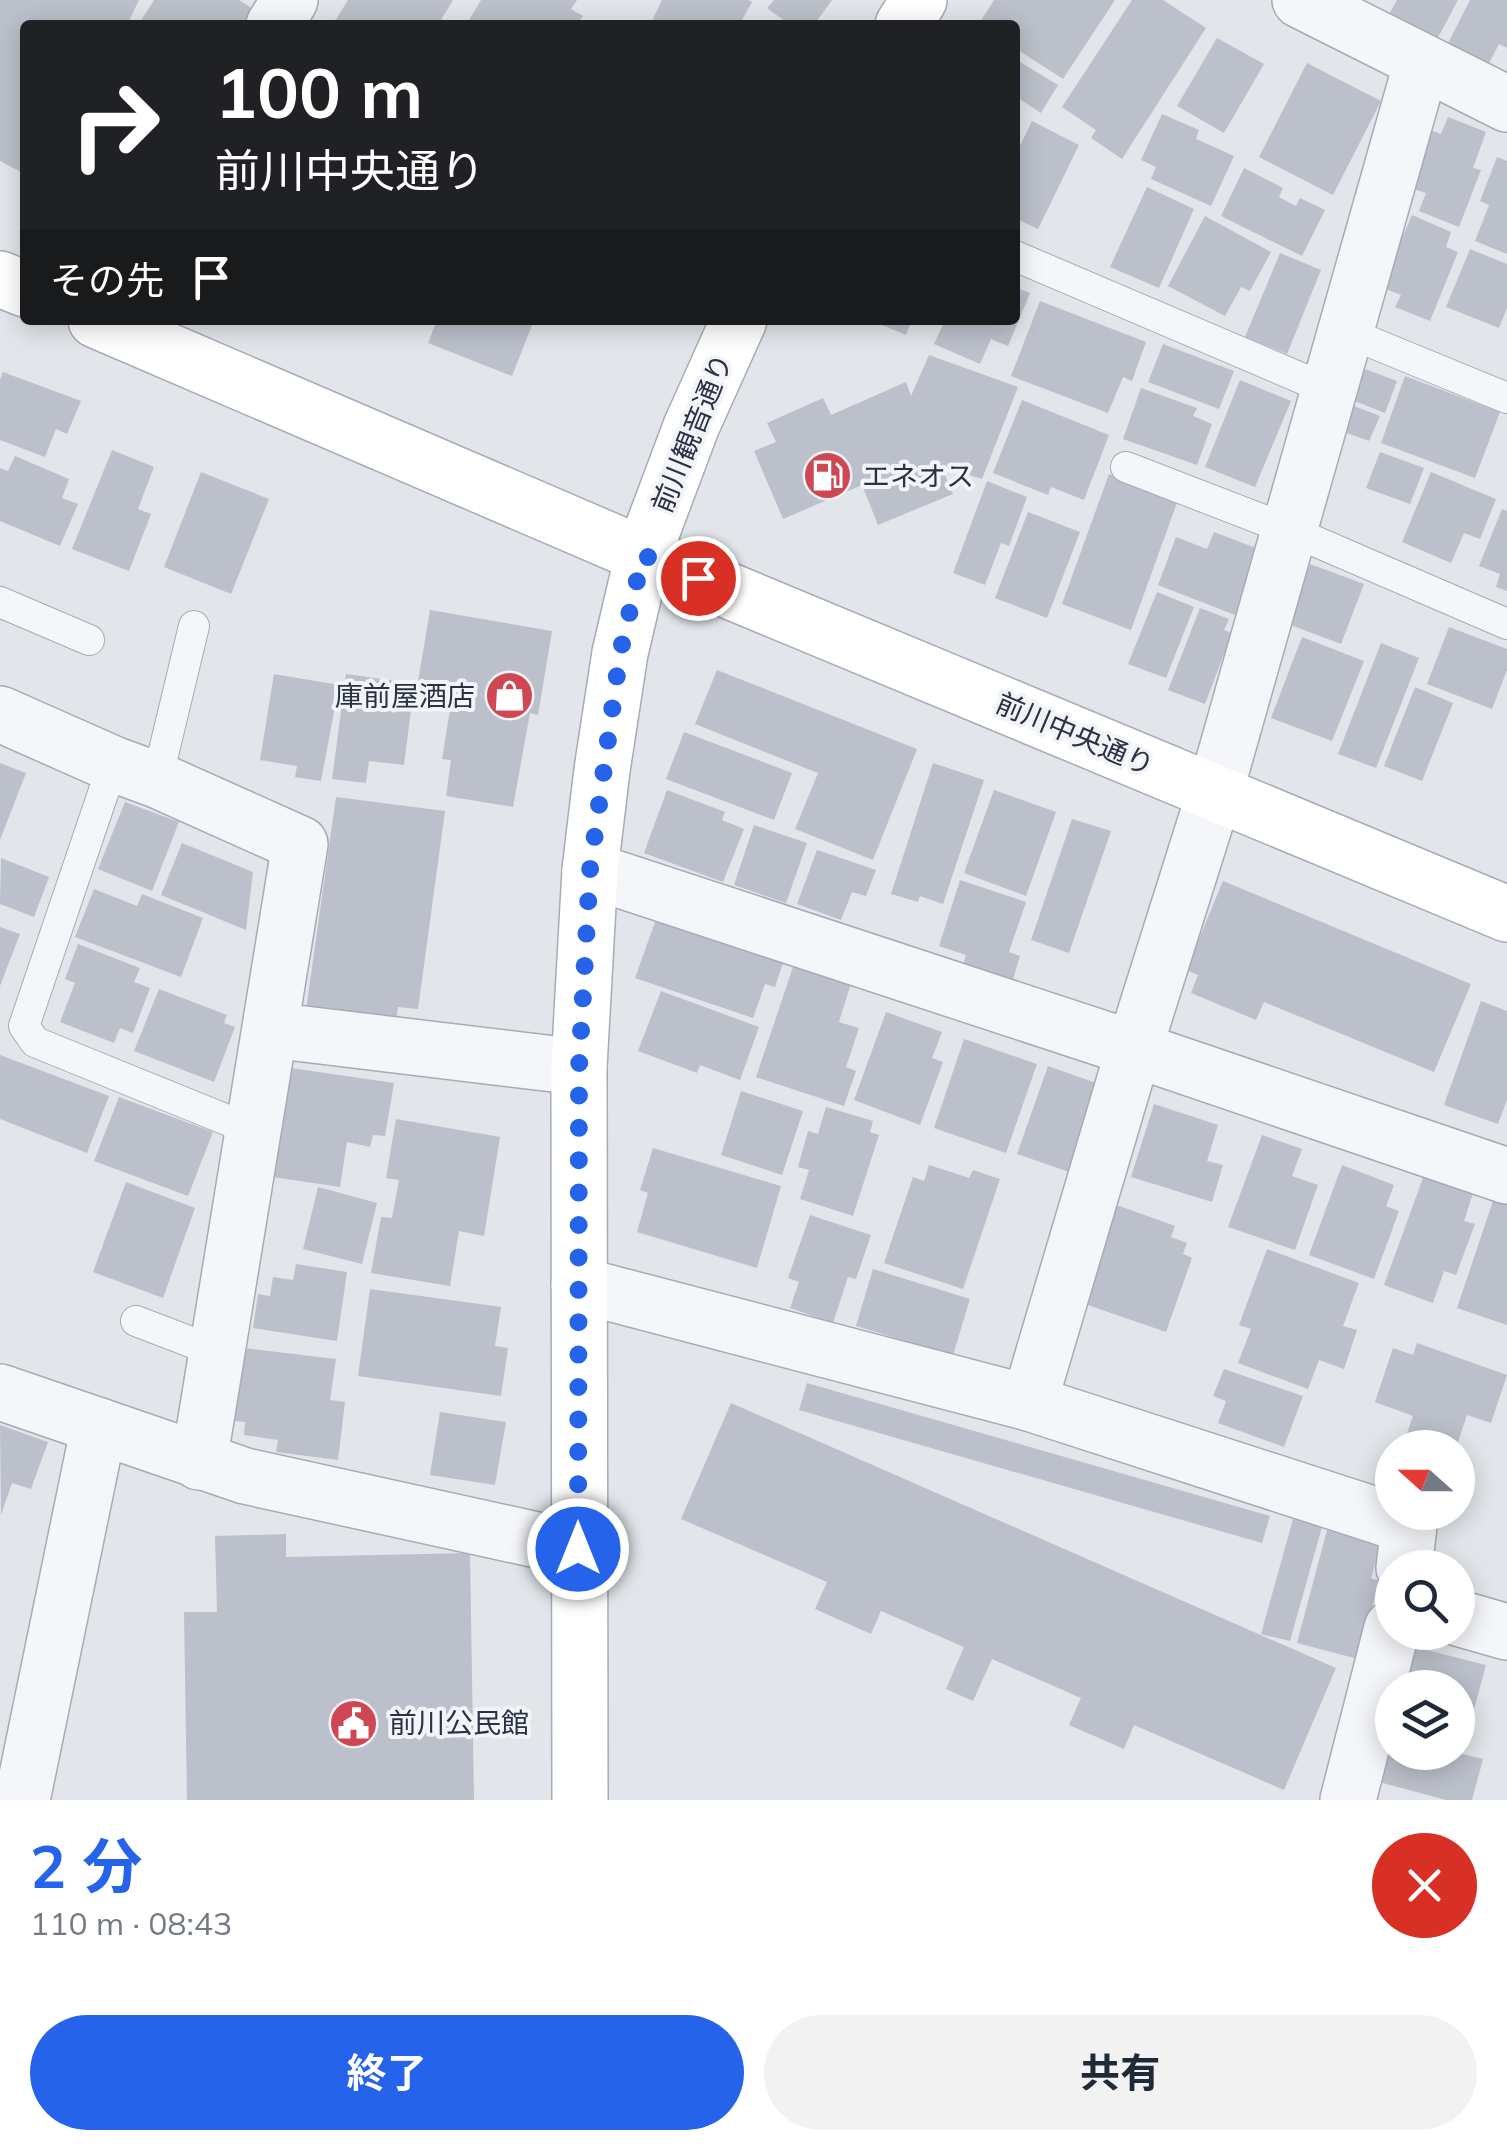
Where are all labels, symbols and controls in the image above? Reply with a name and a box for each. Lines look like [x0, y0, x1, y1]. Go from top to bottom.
text: 100 m [215, 48, 423, 136]
icon: right [50, 60, 180, 190]
text: 前川中央通り [215, 142, 485, 198]
icon: arrive [184, 250, 239, 305]
text: その先 [50, 256, 164, 304]
street label: 前川観音通り [644, 348, 739, 517]
fuel station icon: エネオス [801, 450, 853, 502]
place label: エネオス [862, 458, 974, 493]
pin [656, 536, 741, 621]
icon: arrive [671, 551, 726, 606]
shop icon: 庫前屋酒店 [484, 670, 536, 722]
place label: 庫前屋酒店 [335, 678, 475, 713]
street label: 前川中央通り [991, 685, 1159, 782]
north arrow [1375, 1430, 1475, 1530]
map controls [1375, 1430, 1475, 1770]
position arrow [526, 1497, 630, 1601]
button: search [1375, 1550, 1475, 1650]
button: layers [1375, 1670, 1475, 1770]
public building icon: 前川公民館 [328, 1697, 380, 1749]
place label: 前川公民館 [389, 1705, 529, 1740]
text: 2 分 [30, 1828, 142, 1903]
button: close [1372, 1833, 1477, 1938]
text: 110 m · 08:43 [30, 1903, 232, 1943]
button: 終了 [30, 2015, 744, 2130]
button: 共有 [764, 2015, 1477, 2130]

